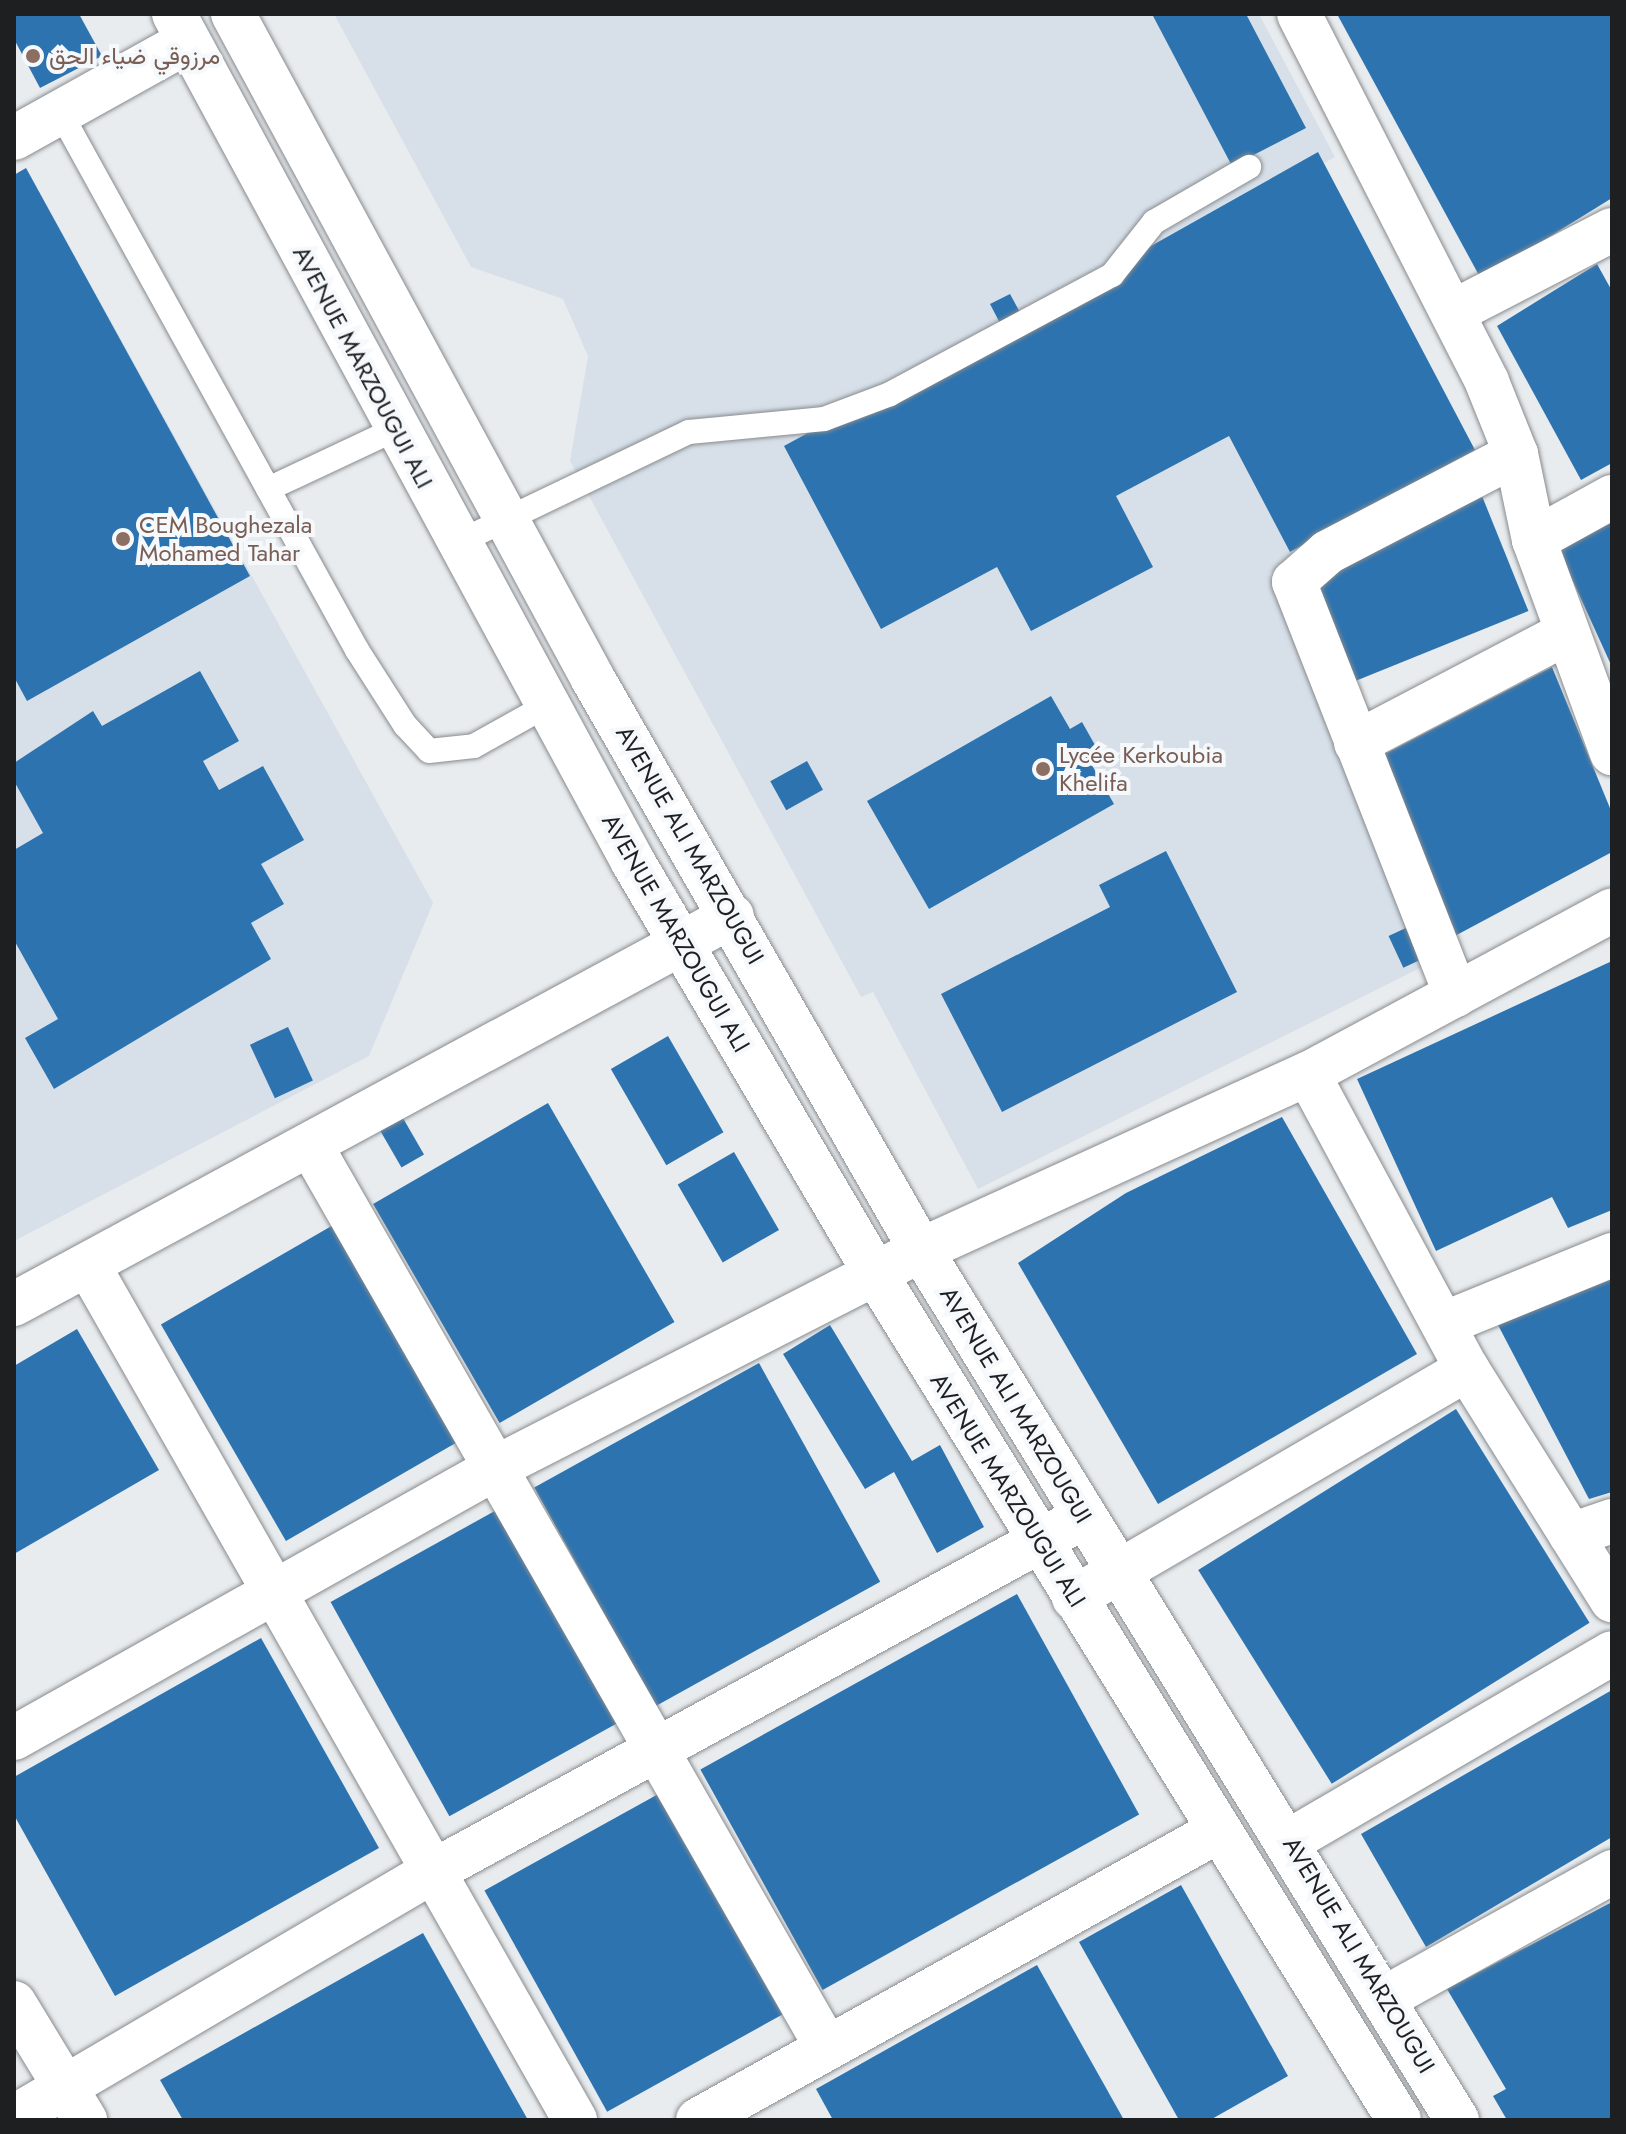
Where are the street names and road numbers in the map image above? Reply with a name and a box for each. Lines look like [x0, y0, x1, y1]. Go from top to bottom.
street label: AVENUE MARZOUGUI ALI [287, 241, 439, 493]
street label: AVENUE ALI MARZOUGUI [610, 721, 770, 969]
street label: AVENUE MARZOUGUI ALI [596, 809, 756, 1057]
street label: AVENUE ALI MARZOUGUI [934, 1282, 1098, 1528]
street label: AVENUE MARZOUGUI ALI [924, 1368, 1092, 1612]
street label: AVENUE ALI MARZOUGUI [1277, 1832, 1441, 2078]

